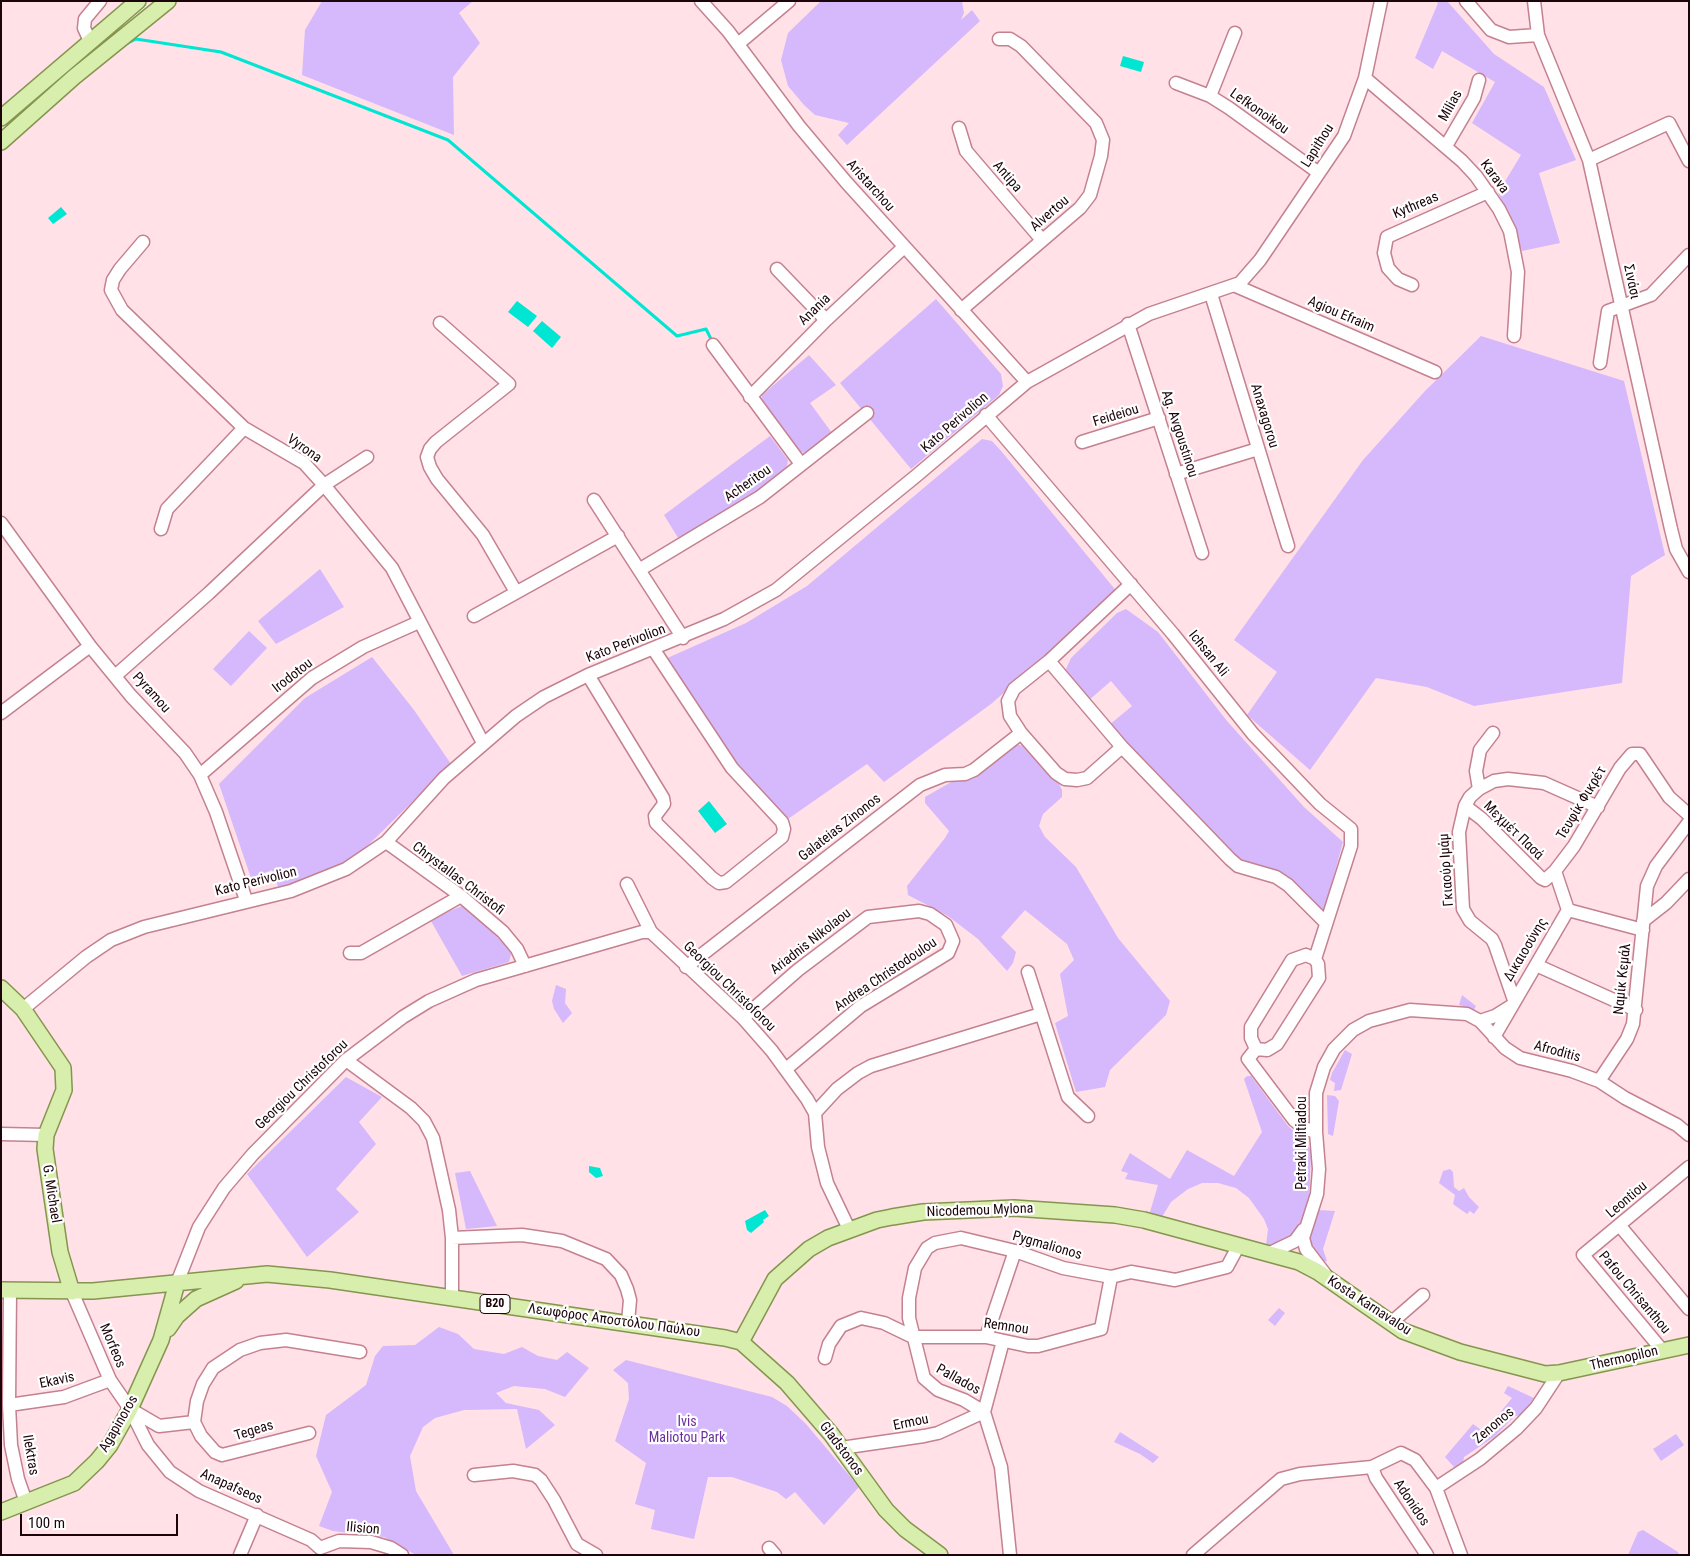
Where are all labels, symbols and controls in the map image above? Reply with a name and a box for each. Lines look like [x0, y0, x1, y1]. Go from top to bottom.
street label: Lefkonoikou [1226, 86, 1292, 138]
street label: Milias [1436, 87, 1466, 125]
street label: Lapithou [1298, 121, 1338, 171]
street label: Aristarchou [842, 157, 898, 215]
street label: Karava [1476, 157, 1512, 197]
street label: Antipa [989, 158, 1025, 196]
street label: Kythreas [1391, 189, 1441, 223]
street label: Alvertou [1027, 193, 1073, 235]
street label: Σινάσι [1619, 263, 1643, 301]
street label: Anania [795, 291, 835, 329]
street label: Agiou Efraim [1305, 293, 1377, 337]
street label: Anaxagorou [1246, 382, 1282, 450]
street label: Ag. Avgoustinou [1157, 388, 1201, 480]
street label: Kato Perivolion [918, 389, 992, 457]
street label: Feideiou [1091, 401, 1141, 431]
street label: Vyrona [284, 431, 324, 467]
street label: Acheritou [721, 462, 775, 506]
street label: Kato Perivolion [584, 621, 668, 667]
street label: Ichsan Ali [1184, 628, 1232, 680]
street label: Irodotou [270, 655, 316, 697]
street label: Pyramou [128, 669, 174, 717]
street label: Τευφίκ Φικρέτ [1554, 763, 1610, 843]
street label: Galateias Zinonos [796, 791, 884, 865]
street label: Μεχμέτ Πασά [1480, 798, 1546, 864]
street label: Γκιαούρ Ιμάμ [1436, 833, 1458, 907]
street label: Chrystallas Christofi [408, 839, 508, 919]
street label: Kato Perivolion [213, 864, 299, 900]
street label: Ariadnis Nikolaou [767, 905, 855, 979]
street label: Δικαιοσύνης [1500, 915, 1552, 985]
street label: Andrea Christodoulou [832, 935, 940, 1015]
street label: Georgiou Christoforou [679, 939, 779, 1035]
street label: Ναμίκ Κεμάλ [1611, 942, 1635, 1016]
street label: Georgiou Christoforou [252, 1037, 352, 1133]
street label: Afroditis [1532, 1038, 1582, 1066]
street label: Petraki Miltiadou [1294, 1096, 1310, 1190]
street label: G. Michael [38, 1164, 64, 1224]
street label: Leontiou [1603, 1178, 1651, 1222]
street label: Nicodemou Mylona [926, 1201, 1034, 1221]
street label: Pygmalionos [1010, 1228, 1084, 1264]
street label: Pafou Chrisanthou [1595, 1248, 1673, 1338]
street label: Kosta Karnavalou [1324, 1273, 1414, 1339]
road number: B20 [480, 1295, 510, 1314]
street label: Λεωφόρος Αποστόλου Παύλου [527, 1301, 701, 1341]
street label: Remnou [982, 1316, 1030, 1338]
street label: Morfeos [95, 1321, 129, 1371]
street label: Thermopilon [1588, 1343, 1660, 1375]
street label: Pallados [933, 1361, 983, 1399]
street label: Ekavis [38, 1369, 76, 1393]
street label: Agapinoros [96, 1392, 142, 1456]
street label: Zenonos [1470, 1404, 1518, 1448]
street label: Ermou [892, 1411, 930, 1435]
park label: Ivis Maliotou Park [649, 1414, 725, 1446]
street label: Tegeas [233, 1417, 275, 1445]
street label: Gladstonos [815, 1419, 867, 1479]
street label: Ilektras [18, 1433, 42, 1477]
street label: Anapafseos [197, 1466, 265, 1508]
street label: Adonidos [1389, 1477, 1433, 1529]
scale bar [22, 1504, 180, 1536]
text: 100 m [28, 1514, 65, 1532]
street label: Ilision [346, 1519, 380, 1539]

